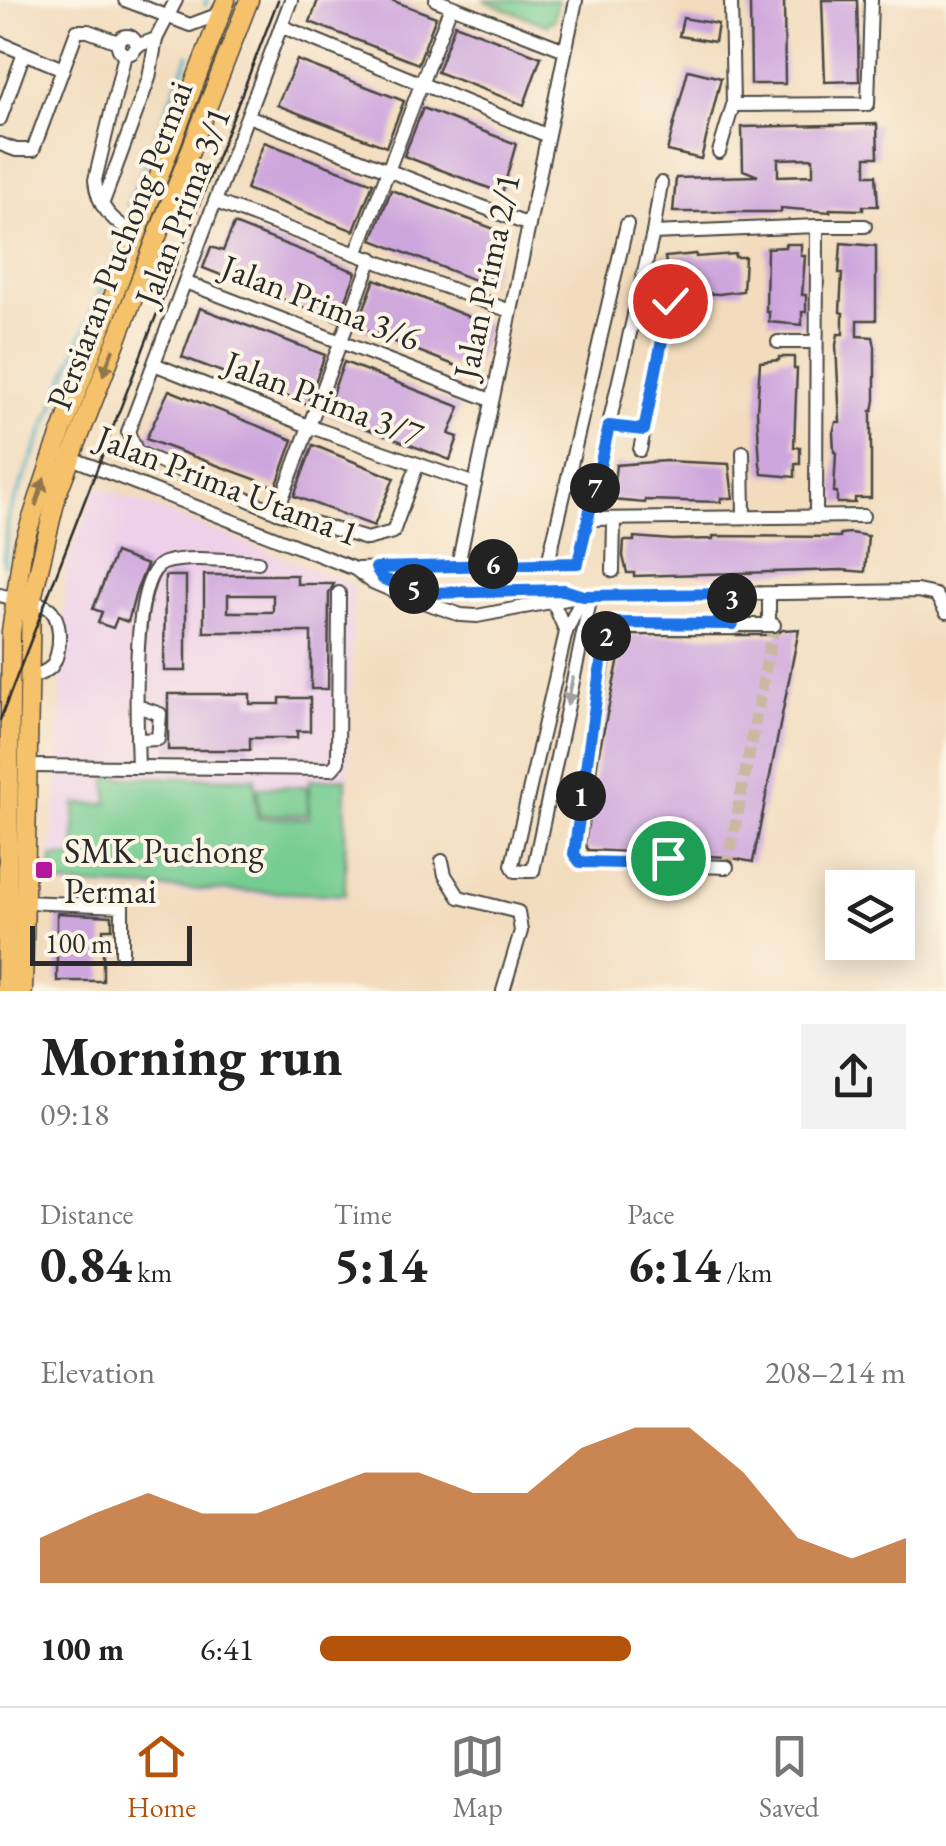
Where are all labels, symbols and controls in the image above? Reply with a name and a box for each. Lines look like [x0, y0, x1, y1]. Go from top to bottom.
street label: Persiaran Puchong Permai [36, 74, 202, 416]
street label: Jalan Prima 3/1 [122, 100, 240, 314]
street label: Jalan Prima 2/1 [442, 169, 530, 386]
street label: Jalan Prima 3/6 [213, 242, 427, 360]
pin [628, 259, 713, 344]
icon: check [643, 274, 698, 329]
street label: Jalan Prima 3/7 [216, 338, 430, 457]
one-way arrow [100, 347, 116, 377]
street label: Jalan Prima Utama 1 [88, 413, 365, 556]
pin: 7 [570, 463, 620, 513]
text: 7 [588, 470, 602, 506]
one-way arrow [33, 476, 48, 506]
pin: 6 [468, 539, 518, 589]
text: 6 [486, 546, 500, 582]
pin: 5 [389, 564, 439, 614]
text: 5 [407, 571, 421, 607]
pin: 3 [707, 573, 757, 623]
text: 3 [725, 580, 739, 616]
pin: 2 [581, 611, 631, 661]
text: 2 [599, 618, 613, 654]
one-way arrow [561, 675, 577, 706]
pin: 1 [556, 771, 606, 821]
text: 1 [574, 778, 588, 814]
pin [626, 816, 711, 901]
place label: SMK Puchong Permai [64, 828, 264, 913]
icon: arrive [641, 831, 696, 886]
marker: SMK Puchong Permai [33, 859, 55, 881]
map controls [825, 870, 915, 960]
button: layers [825, 870, 915, 960]
scale bar [30, 921, 192, 966]
text: 100 m [45, 925, 113, 961]
text: Morning run [40, 1020, 343, 1091]
button: share [801, 1024, 906, 1129]
text: 09:18 [40, 1093, 109, 1135]
text: Distance [40, 1196, 134, 1232]
text: Time [334, 1196, 392, 1232]
text: Pace [627, 1196, 674, 1232]
text: 0.84 [40, 1232, 132, 1297]
text: 5:14 [334, 1232, 427, 1297]
text: 6:14 [627, 1232, 721, 1297]
text: km [132, 1254, 172, 1290]
text: /km [721, 1254, 772, 1290]
text: Elevation [40, 1351, 155, 1393]
text: 208–214 m [765, 1351, 906, 1393]
text: 100 m [40, 1628, 124, 1670]
text: 6:41 [200, 1628, 254, 1670]
tab: Home [127, 1729, 196, 1825]
tab: Map [450, 1729, 505, 1825]
tab: Saved [759, 1729, 819, 1825]

